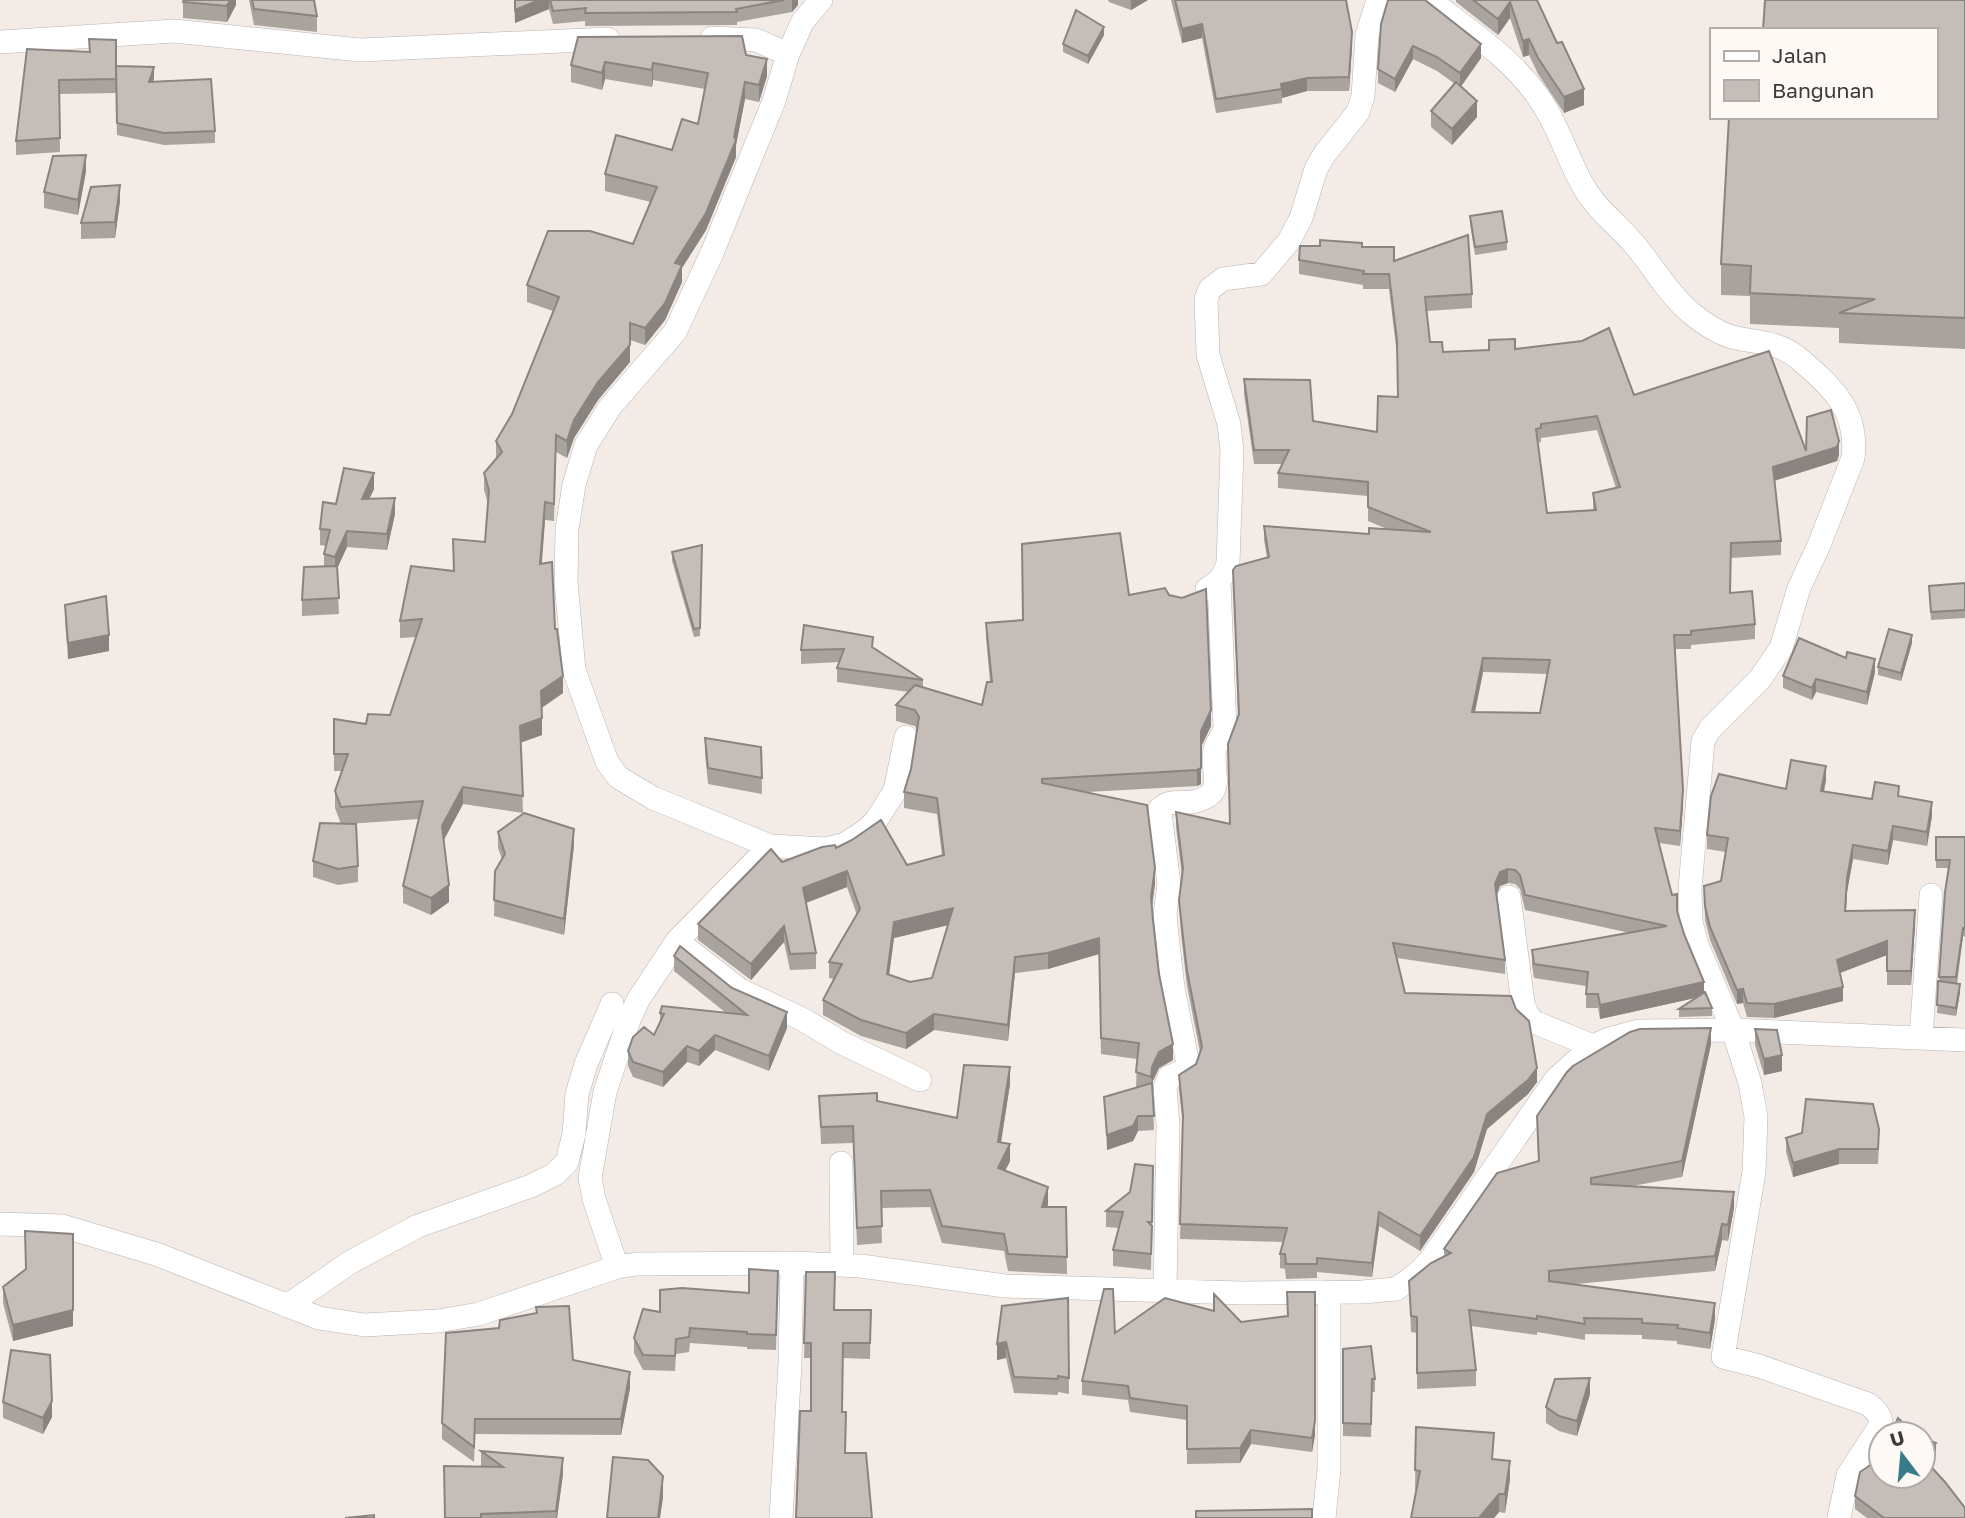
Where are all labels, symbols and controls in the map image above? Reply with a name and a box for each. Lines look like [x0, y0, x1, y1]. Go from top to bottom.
legend [1710, 28, 1937, 119]
text: Jalan [1772, 42, 1827, 68]
text: Bangunan [1772, 77, 1874, 103]
north arrow [1867, 1420, 1937, 1490]
text: U [1887, 1425, 1907, 1451]

